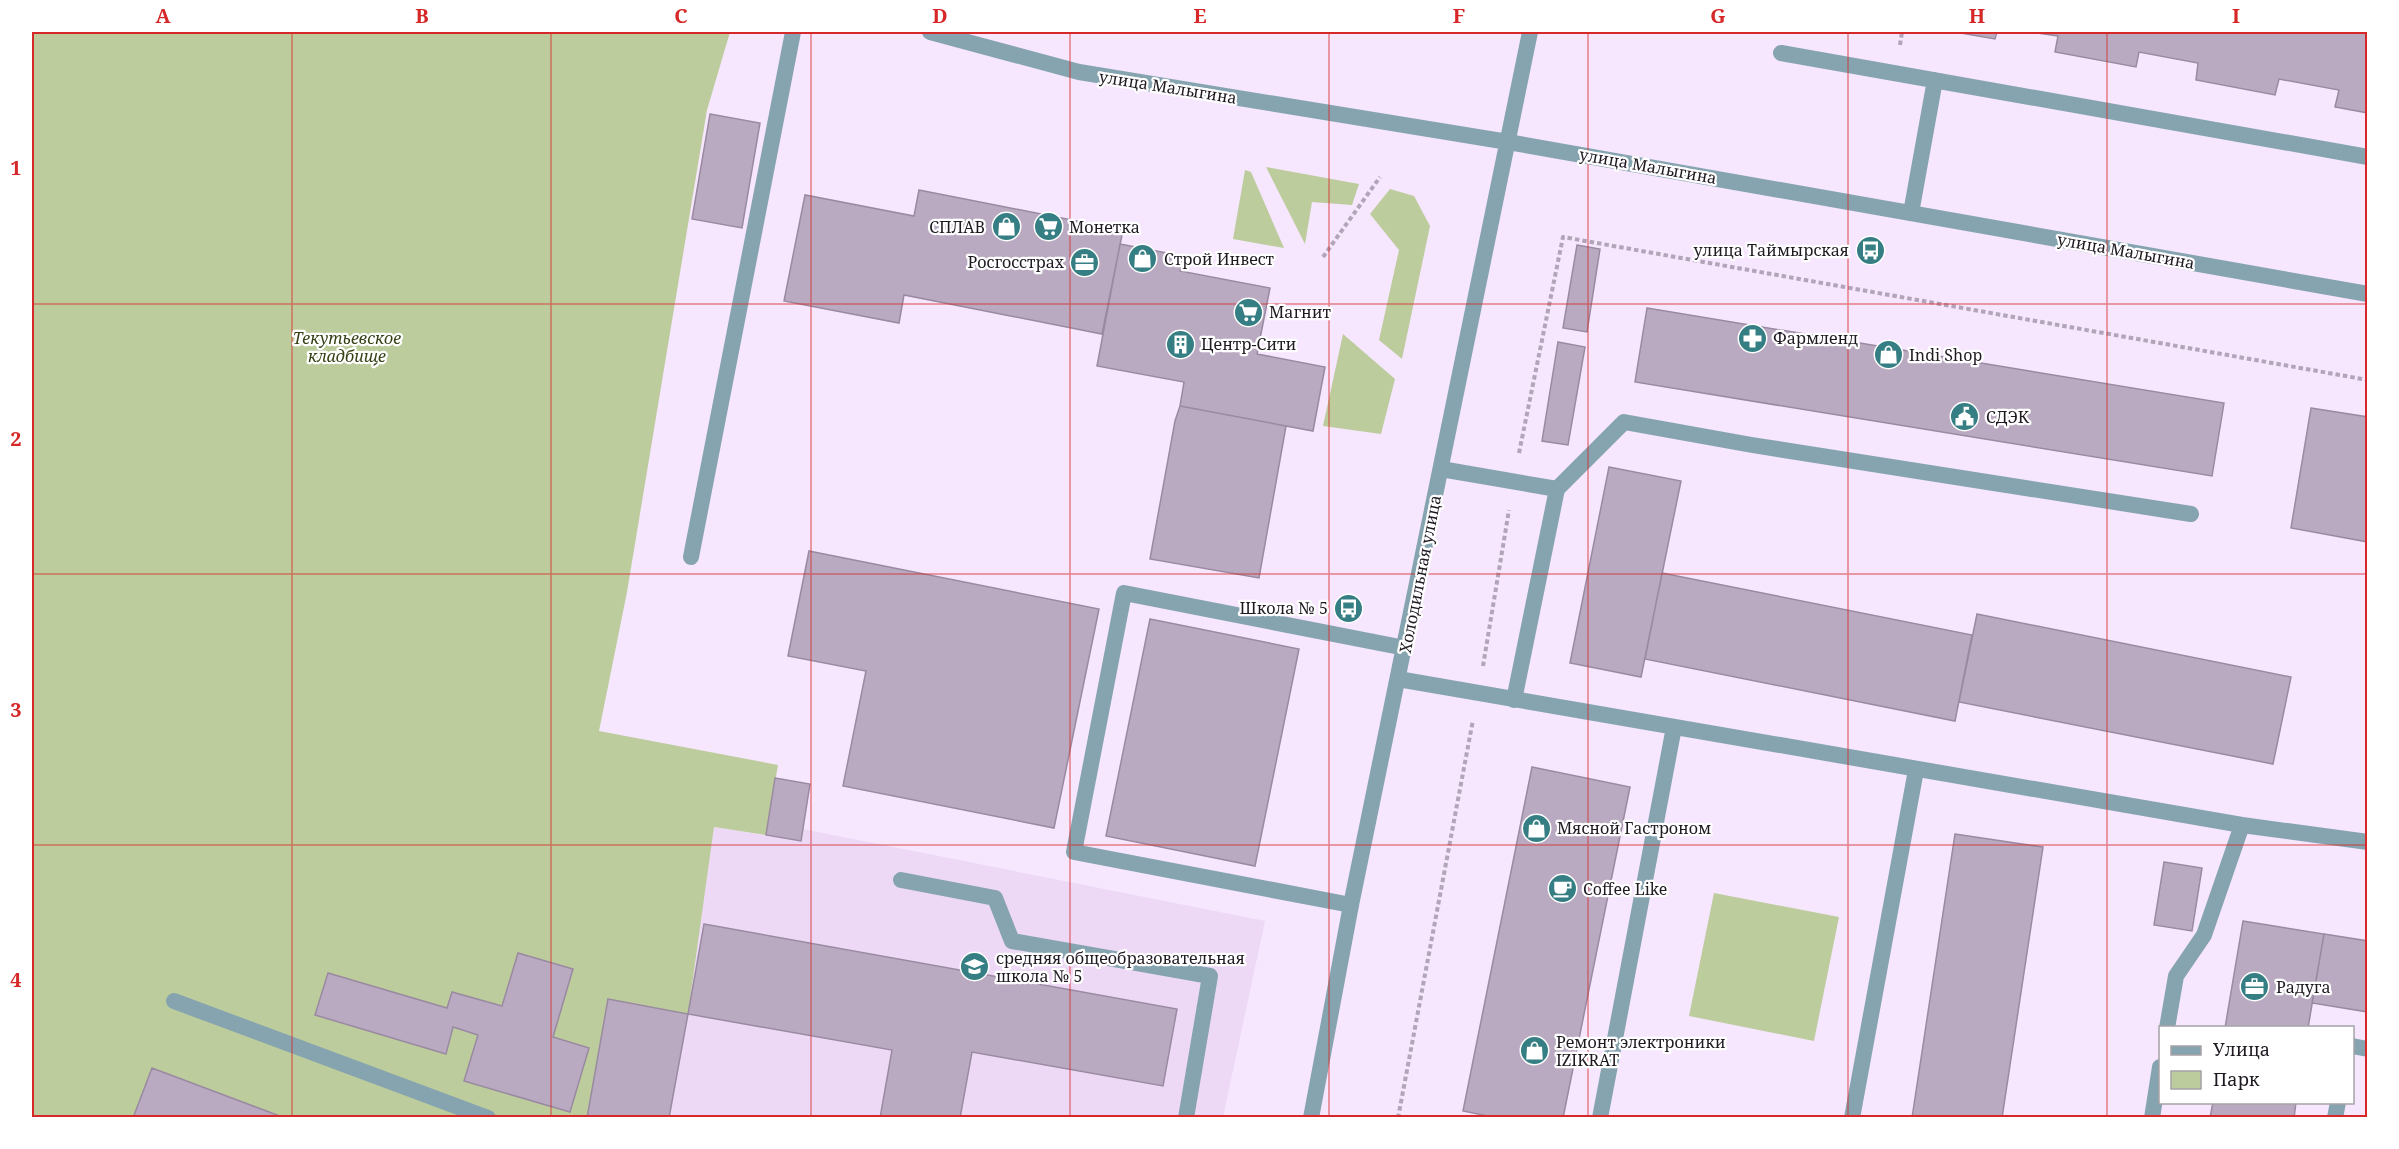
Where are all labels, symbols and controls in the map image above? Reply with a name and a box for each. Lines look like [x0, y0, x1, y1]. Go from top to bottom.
text: A [155, 2, 171, 29]
text: B [415, 2, 429, 29]
text: C [674, 2, 688, 29]
text: D [932, 2, 948, 29]
text: E [1193, 2, 1207, 29]
text: F [1453, 2, 1465, 29]
text: G [1710, 2, 1726, 29]
text: H [1969, 2, 1985, 29]
text: I [2232, 2, 2240, 29]
street label: улица Малыгина [1098, 65, 1238, 109]
street label: улица Малыгина [1578, 143, 1718, 189]
text: 1 [10, 154, 22, 181]
shop icon: СПЛАВ [990, 211, 1022, 243]
supermarket icon: Монетка [1032, 211, 1064, 243]
place label: СПЛАВ [929, 216, 985, 238]
place label: Монетка [1069, 216, 1140, 238]
street label: улица Малыгина [2056, 228, 2196, 274]
bus stop icon: улица Таймырская [1854, 234, 1886, 266]
place label: улица Таймырская [1693, 239, 1849, 261]
shop icon: Строй Инвест [1127, 243, 1159, 275]
office icon: Росгосстрах [1069, 246, 1101, 278]
place label: Строй Инвест [1164, 248, 1275, 270]
place label: Росгосстрах [968, 251, 1065, 273]
supermarket icon: Магнит [1232, 296, 1264, 328]
place label: Магнит [1269, 301, 1332, 323]
pharmacy icon: Фармленд [1736, 322, 1768, 354]
park label: Текутьевское кладбище [293, 327, 401, 367]
place label: Фармленд [1773, 327, 1858, 349]
building icon: Центр-Сити [1164, 328, 1196, 360]
place label: Центр-Сити [1201, 333, 1297, 355]
shop icon: Indi Shop [1872, 339, 1904, 371]
place label: Indi Shop [1909, 344, 1982, 366]
public building icon: СДЭК [1949, 401, 1981, 433]
place label: СДЭК [1986, 406, 2030, 428]
text: 2 [10, 425, 22, 452]
street label: Холодильная улица [1394, 493, 1446, 655]
bus stop icon: Школа № 5 [1333, 592, 1365, 624]
place label: Школа № 5 [1240, 597, 1328, 619]
text: 3 [10, 696, 22, 723]
shop icon: Мясной Гастроном [1520, 812, 1552, 844]
place label: Мясной Гастроном [1557, 817, 1711, 839]
cafe icon: Coffee Like [1546, 873, 1578, 905]
place label: Coffee Like [1583, 878, 1667, 900]
place label: средняя общеобразовательная школа № 5 [996, 947, 1245, 987]
school or university icon: средняя общеобразовательная школа № 5 [959, 951, 991, 983]
text: 4 [10, 966, 22, 993]
office icon: Радуга [2239, 971, 2271, 1003]
place label: Радуга [2276, 976, 2331, 998]
legend [2159, 1026, 2354, 1104]
place label: Ремонт электроники IZIKRAT [1556, 1031, 1726, 1071]
shop icon: Ремонт электроники IZIKRAT [1519, 1035, 1551, 1067]
text: Улица [2213, 1037, 2270, 1061]
text: Парк [2213, 1067, 2260, 1091]

